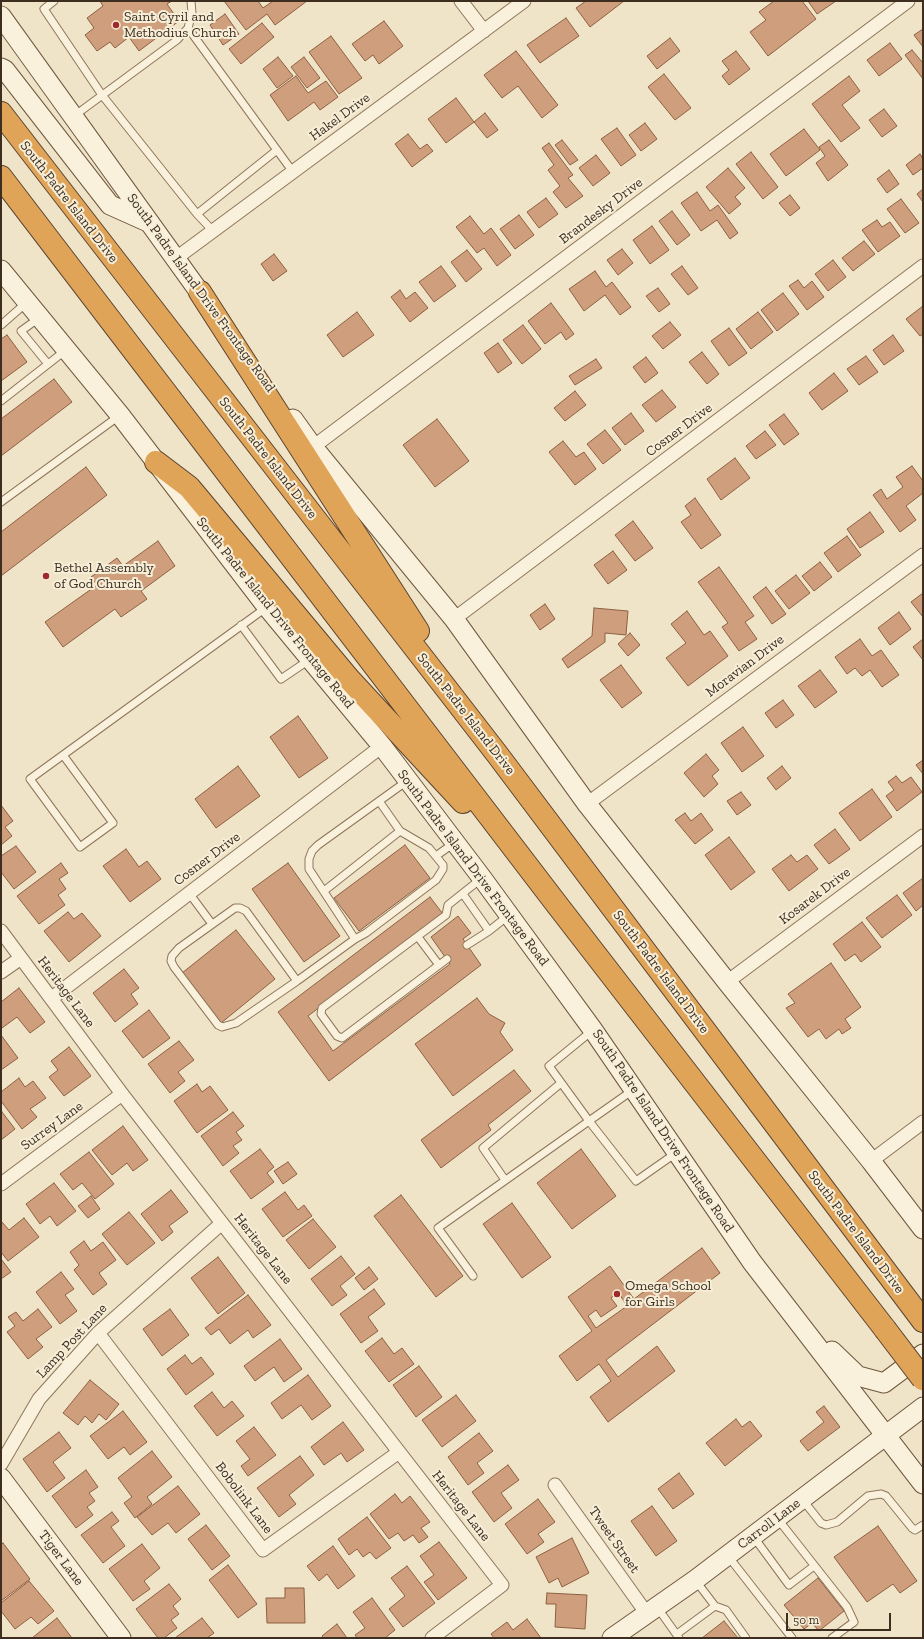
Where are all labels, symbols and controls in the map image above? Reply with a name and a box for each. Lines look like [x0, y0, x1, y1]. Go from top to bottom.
place label: Saint Cyril and Methodius Church [124, 9, 237, 42]
marker: Saint Cyril and Methodius Church [111, 20, 121, 30]
street label: Hakel Drive [306, 89, 374, 145]
street label: South Padre Island Drive [16, 138, 122, 266]
street label: Brandesky Drive [556, 174, 646, 248]
street label: South Padre Island Drive Frontage Road [123, 191, 279, 395]
street label: South Padre Island Drive [215, 394, 321, 522]
street label: Cosner Drive [642, 400, 716, 460]
street label: South Padre Island Drive Frontage Road [193, 514, 357, 712]
place label: Bethel Assembly of God Church [54, 560, 154, 592]
marker: Bethel Assembly of God Church [41, 571, 51, 581]
street label: Moravian Drive [703, 631, 787, 701]
street label: South Padre Island Drive [413, 650, 519, 778]
street label: South Padre Island Drive Frontage Road [394, 767, 552, 969]
street label: Cosner Drive [170, 829, 244, 889]
street label: Kosarek Drive [776, 864, 854, 928]
street label: South Padre Island Drive [609, 907, 713, 1037]
street label: Heritage Lane [34, 953, 98, 1031]
street label: South Padre Island Drive Frontage Road [589, 1026, 737, 1236]
street label: Surrey Lane [18, 1098, 86, 1154]
street label: South Padre Island Drive [804, 1167, 908, 1297]
street label: Heritage Lane [230, 1210, 296, 1288]
place label: Omega School for Girls [625, 1278, 711, 1310]
marker: Omega School for Girls [612, 1289, 622, 1299]
street label: Lamp Post Lane [33, 1300, 111, 1382]
street label: Bobolink Lane [212, 1459, 276, 1537]
street label: Heritage Lane [428, 1467, 494, 1545]
street label: Carroll Lane [734, 1495, 804, 1553]
street label: Tweet Street [585, 1503, 643, 1577]
street label: Tiger Lane [35, 1527, 87, 1589]
scale bar [788, 1605, 893, 1631]
text: 50 m [793, 1613, 819, 1627]

